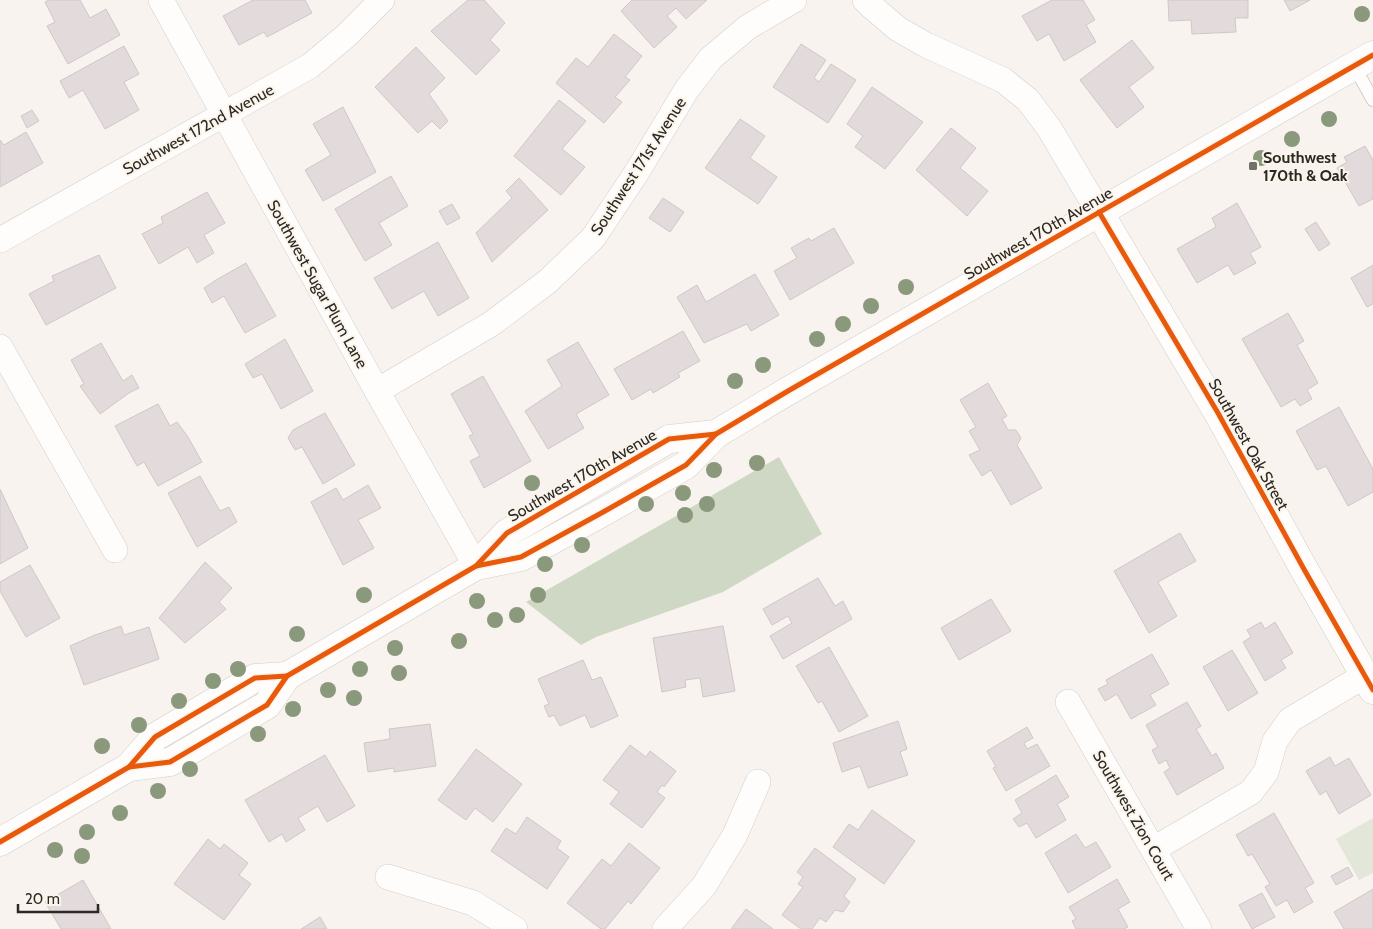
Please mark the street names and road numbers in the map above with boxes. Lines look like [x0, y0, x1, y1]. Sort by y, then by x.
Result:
street label: Southwest 172nd Avenue [119, 80, 277, 179]
street label: Southwest 171st Avenue [587, 94, 690, 239]
street label: Southwest 170th Avenue [961, 183, 1116, 284]
street label: Southwest Sugar Plum Lane [263, 197, 372, 372]
street label: Southwest Oak Street [1204, 375, 1293, 514]
street label: Southwest 170th Avenue [505, 425, 660, 526]
street label: Southwest Zion Court [1089, 747, 1179, 884]

